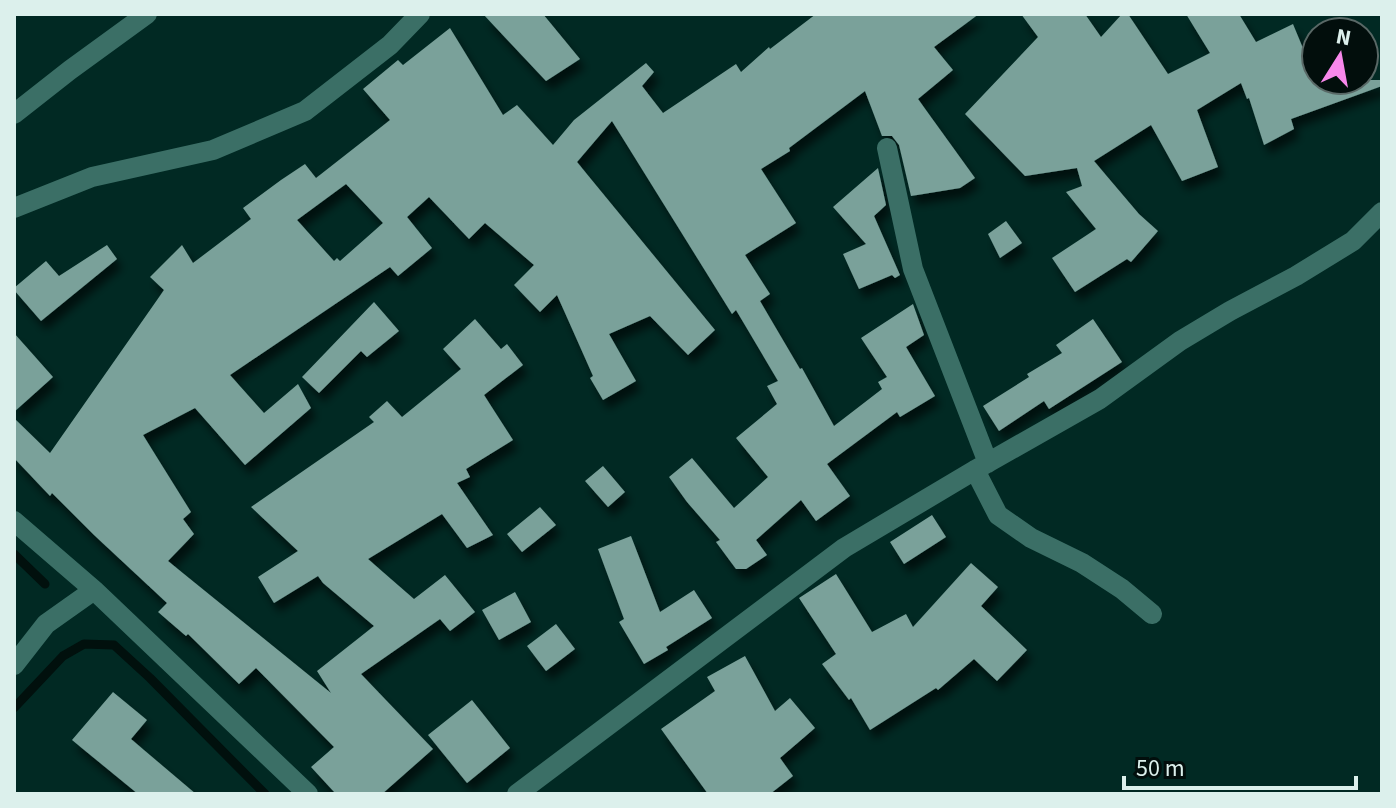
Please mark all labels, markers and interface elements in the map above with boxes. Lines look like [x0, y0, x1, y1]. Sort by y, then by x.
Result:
north arrow [1300, 16, 1380, 96]
text: N [1333, 20, 1354, 54]
scale bar [1124, 740, 1356, 790]
text: 50 m [1136, 751, 1185, 786]

